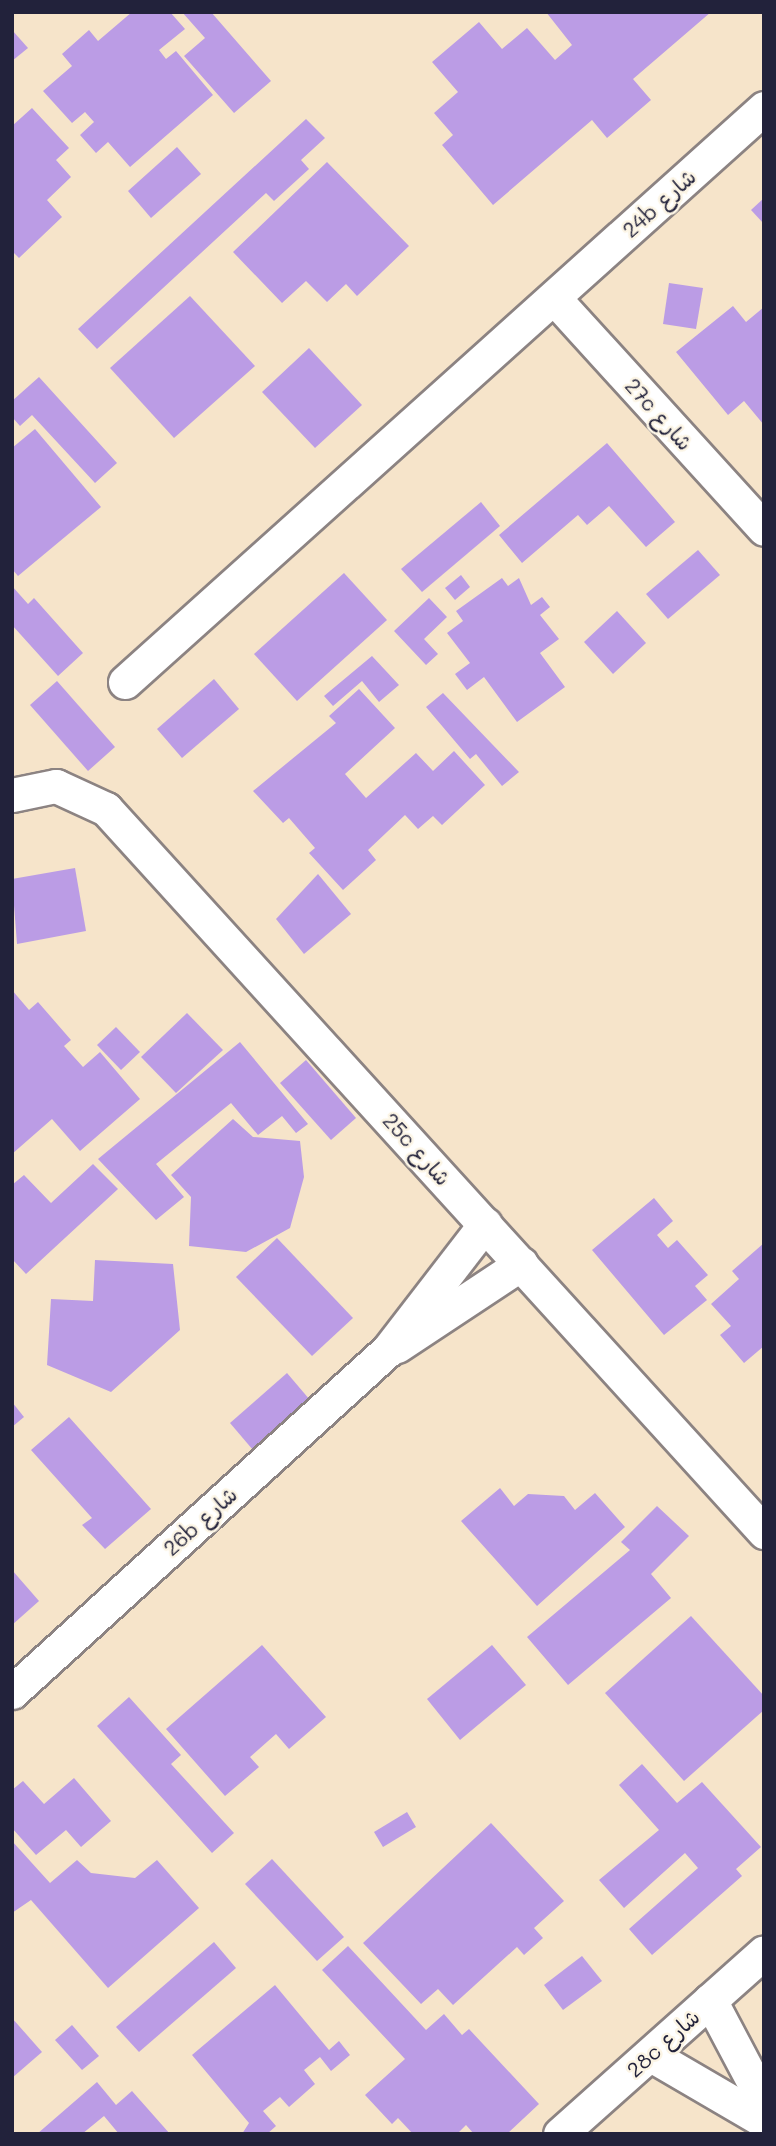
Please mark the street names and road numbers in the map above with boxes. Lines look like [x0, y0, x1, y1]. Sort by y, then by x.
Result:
street label: 24b شارع [617, 164, 701, 242]
street label: 27c شارع [620, 373, 698, 455]
street label: 25c شارع [378, 1108, 456, 1190]
street label: 26b شارع [158, 1482, 242, 1560]
street label: 28c شارع [622, 2004, 704, 2082]

